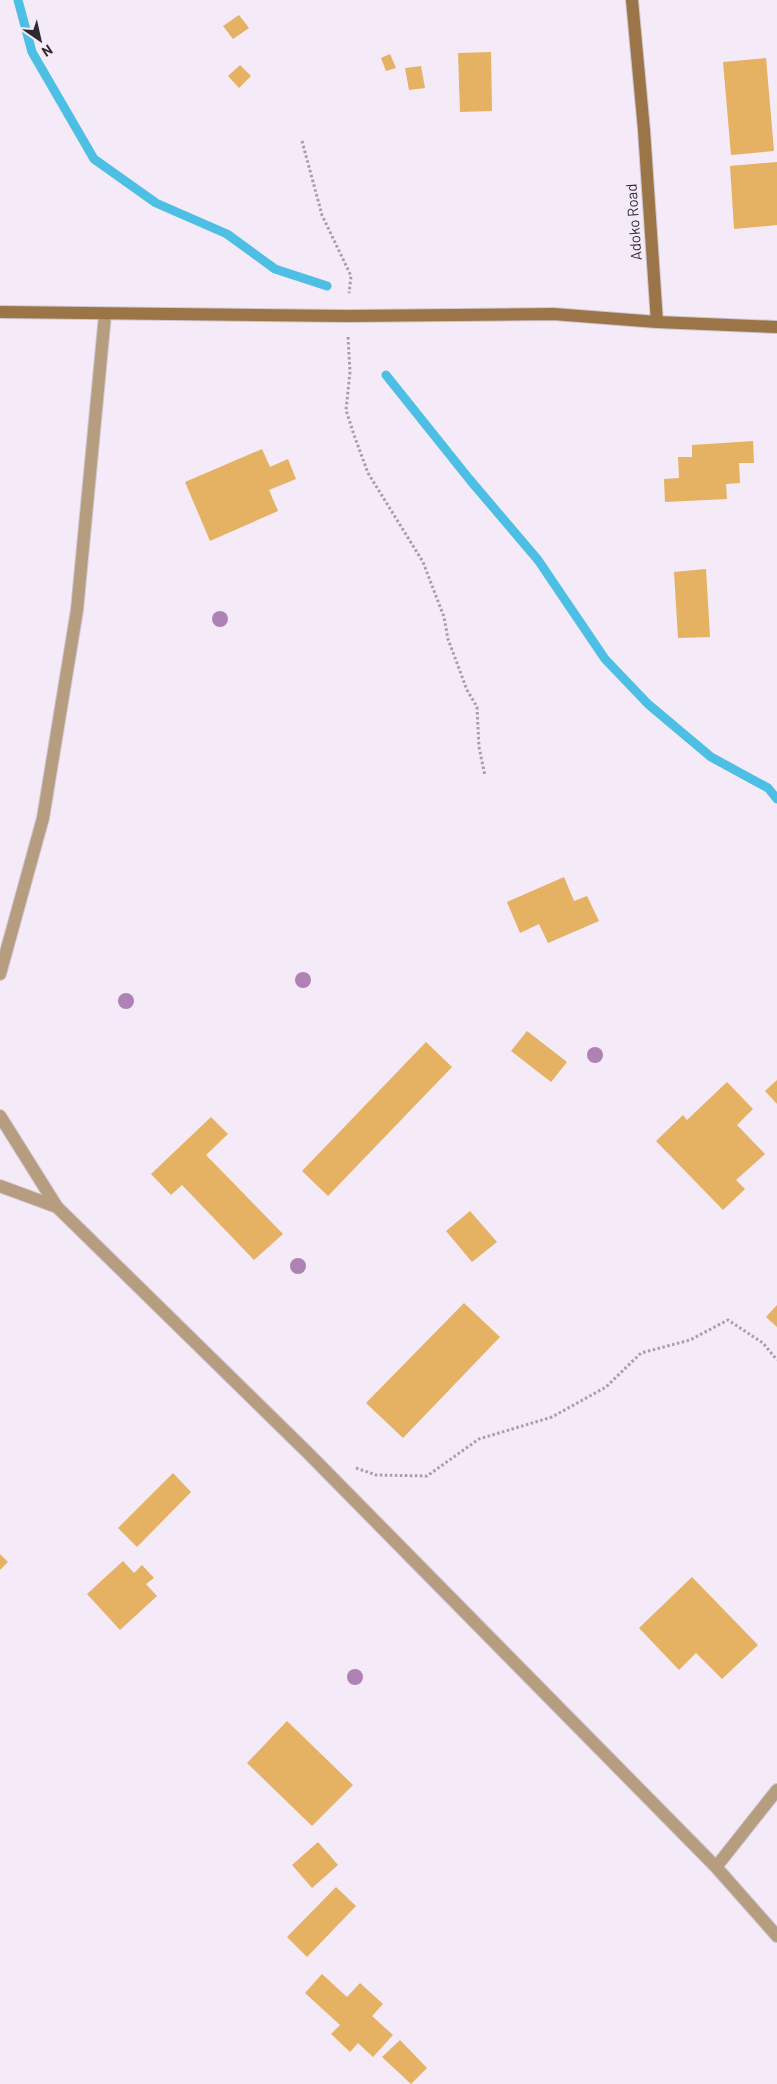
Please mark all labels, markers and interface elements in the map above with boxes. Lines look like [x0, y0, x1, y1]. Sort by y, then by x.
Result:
north arrow [15, 15, 65, 65]
text: N [39, 42, 56, 61]
street label: Adoko Road [621, 183, 645, 261]

